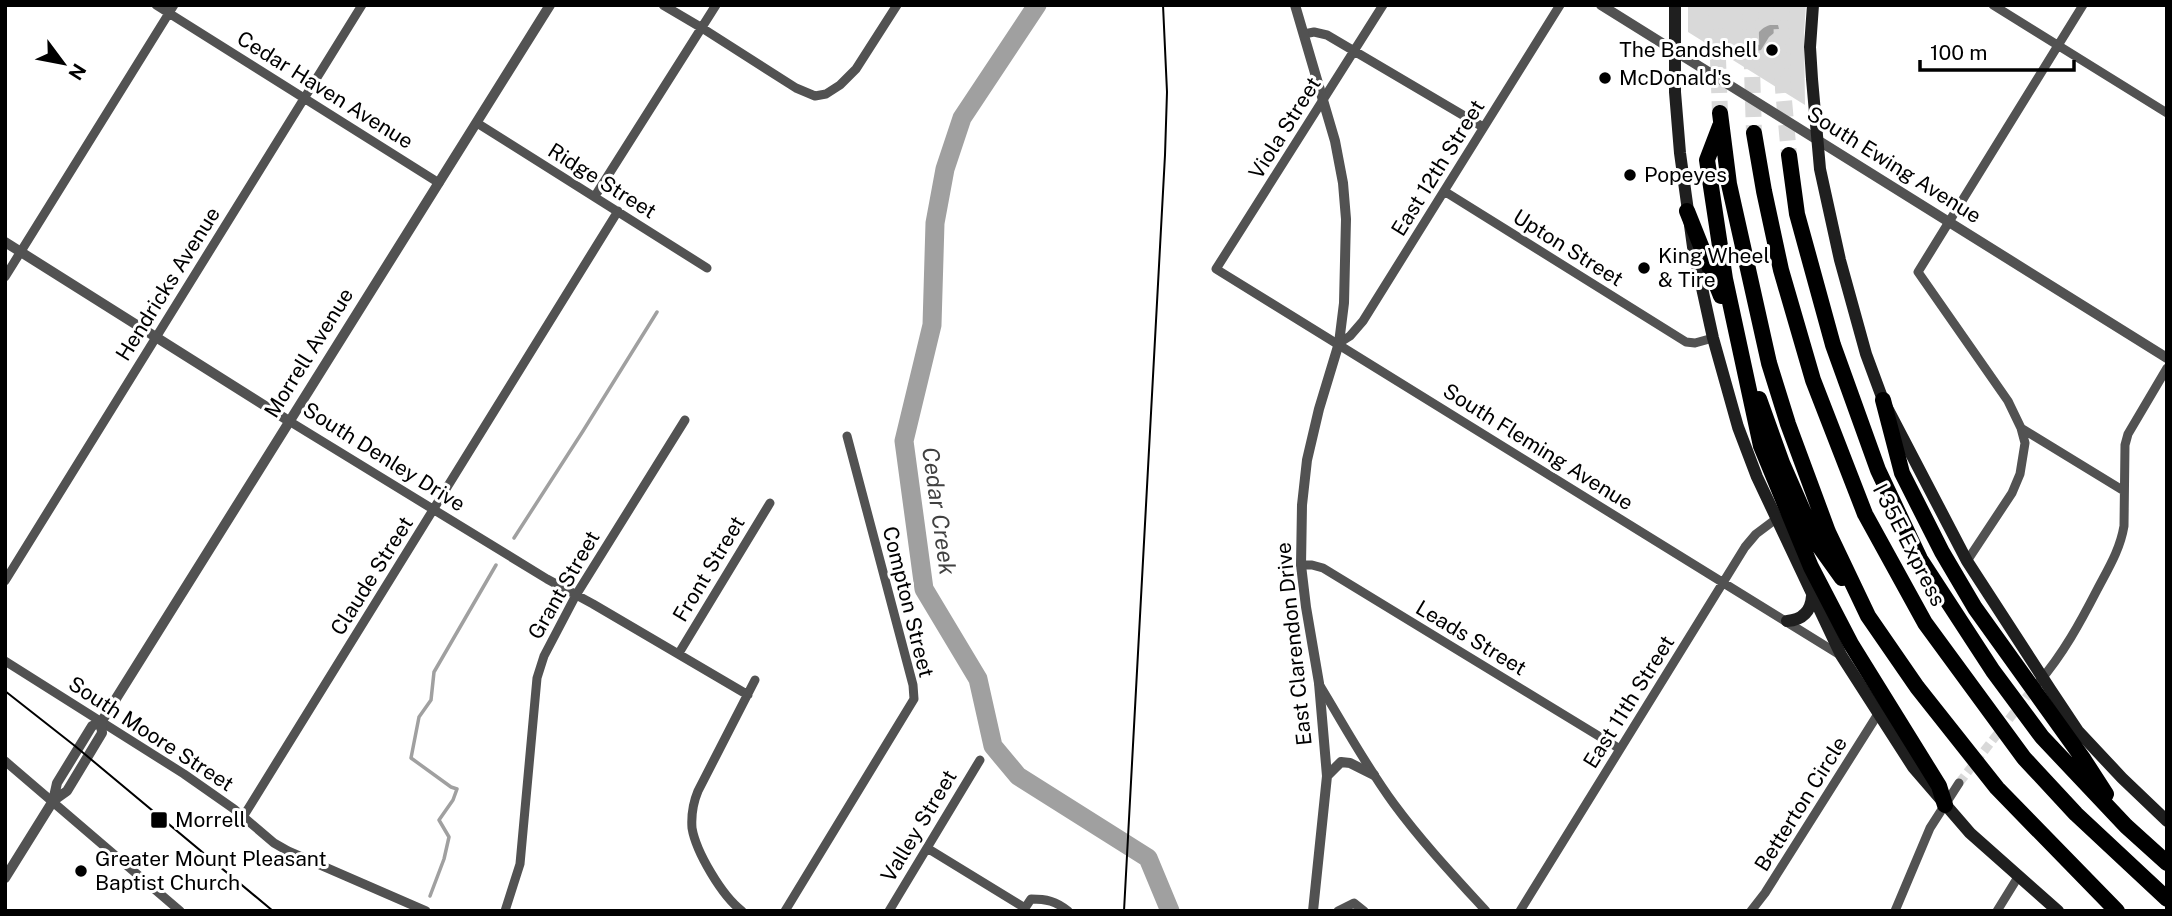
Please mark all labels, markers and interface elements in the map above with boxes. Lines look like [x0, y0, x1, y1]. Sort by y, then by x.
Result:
street label: Cedar Haven Avenue [233, 25, 418, 154]
north arrow [28, 28, 98, 98]
scale bar [1920, 28, 2074, 72]
place label: The Bandshell [1619, 37, 1758, 62]
text: 100 m [1930, 40, 1987, 65]
marker: The Bandshell [1764, 42, 1780, 58]
text: N [64, 60, 91, 84]
place label: McDonald's [1619, 65, 1731, 90]
marker: McDonald's [1597, 70, 1613, 86]
street label: Viola Street [1243, 72, 1326, 183]
street label: East 12th Street [1386, 95, 1489, 240]
street label: South Ewing Avenue [1803, 101, 1986, 228]
street label: Ridge Street [544, 137, 661, 224]
place label: Popeyes [1644, 162, 1727, 187]
marker: Popeyes [1622, 167, 1638, 183]
street label: Hendricks Avenue [110, 202, 225, 365]
street label: Upton Street [1509, 204, 1628, 291]
place label: King Wheel & Tire [1658, 243, 1770, 292]
marker: King Wheel & Tire [1636, 260, 1652, 276]
street label: Morrell Avenue [259, 283, 358, 422]
street label: South Fleming Avenue [1439, 378, 1638, 515]
street label: South Denley Drive [299, 397, 470, 517]
water label: Cedar Creek [917, 445, 962, 577]
street label: I 35E Express [1868, 479, 1951, 610]
street label: Front Street [667, 511, 750, 626]
street label: Claude Street [325, 512, 418, 640]
street label: Compton Street [878, 524, 939, 680]
street label: Grant Street [522, 526, 605, 643]
street label: East Clarendon Drive [1270, 541, 1317, 747]
street label: Leads Street [1411, 595, 1531, 680]
street label: East 11th Street [1578, 631, 1679, 773]
street label: South Moore Street [64, 671, 239, 796]
street label: Betterton Circle [1749, 732, 1852, 876]
street label: Valley Street [875, 765, 962, 886]
place label: Morrell [175, 807, 246, 832]
marker: Morrell [149, 810, 169, 830]
place label: Greater Mount Pleasant Baptist Church [95, 846, 327, 895]
marker: Greater Mount Pleasant Baptist Church [73, 863, 89, 879]

